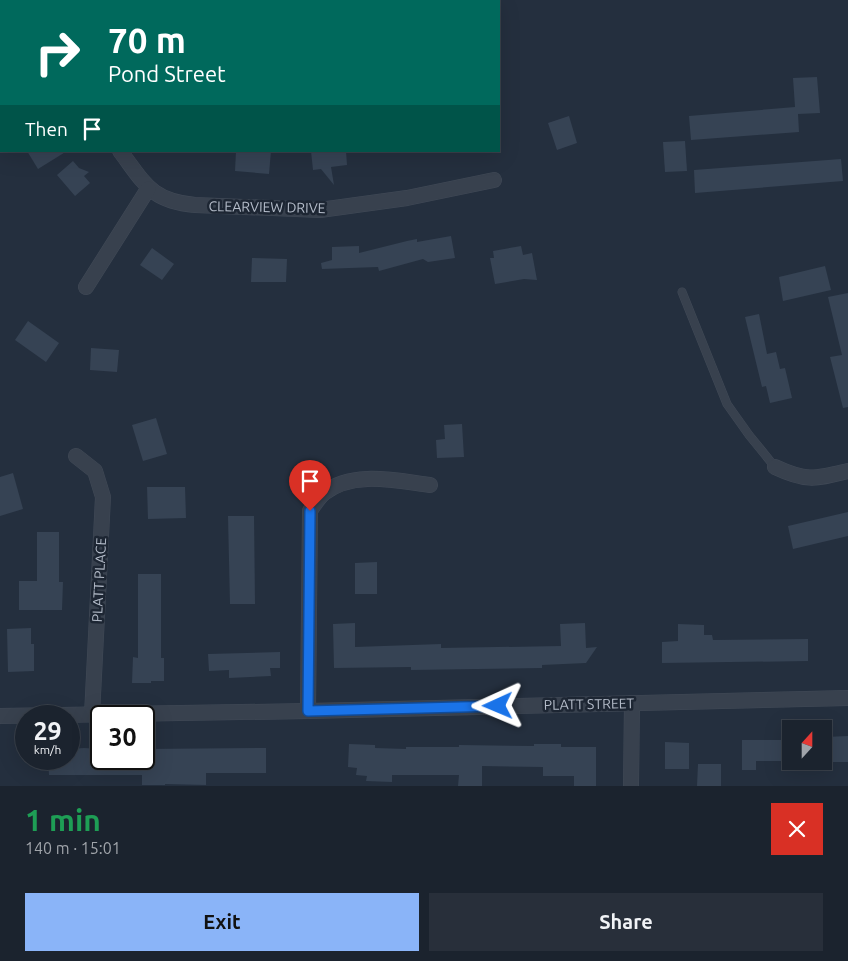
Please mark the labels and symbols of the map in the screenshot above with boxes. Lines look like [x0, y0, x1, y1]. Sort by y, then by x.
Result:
street label: CLEARVIEW DRIVE [208, 198, 326, 216]
pin [289, 460, 331, 511]
street label: PLATT PLACE [89, 537, 109, 623]
position arrow [471, 679, 523, 731]
street label: PLATT STREET [544, 695, 635, 713]
speed limit sign: 30 [90, 705, 155, 770]
north arrow [782, 720, 832, 770]

